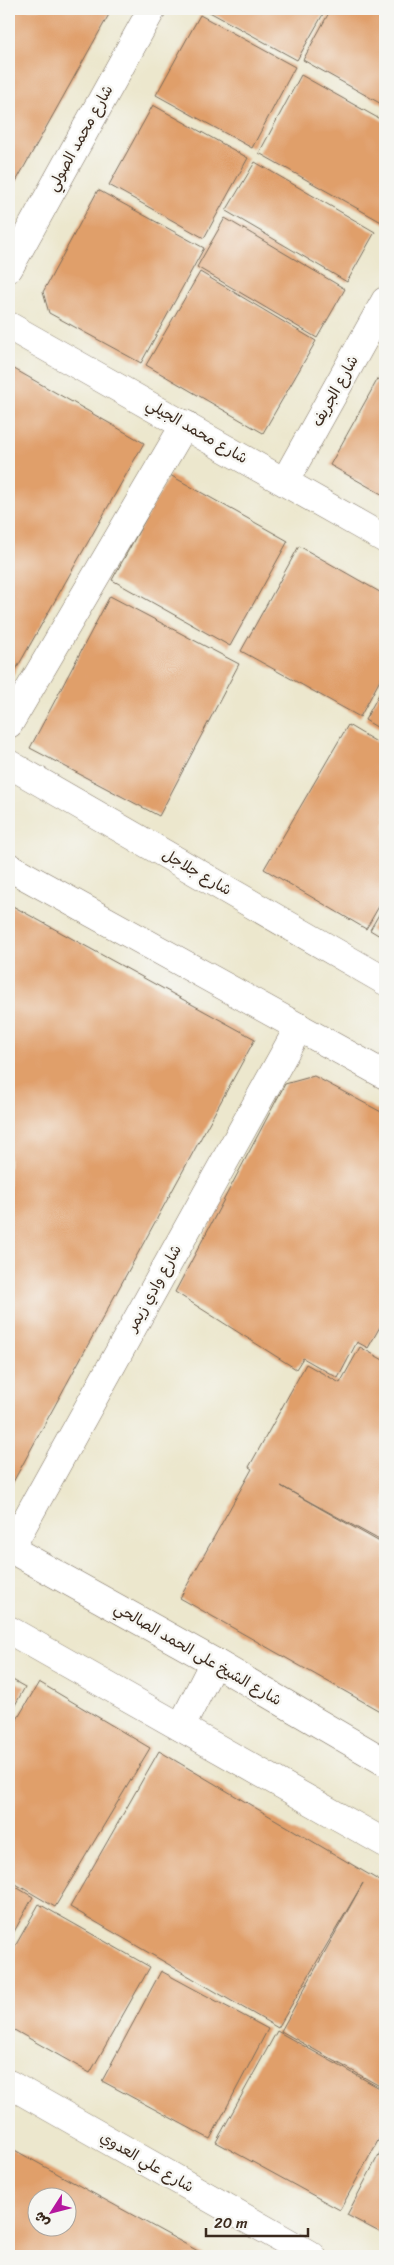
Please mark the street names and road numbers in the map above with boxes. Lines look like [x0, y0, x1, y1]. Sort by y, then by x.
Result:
street label: شارع محمد الصولي [40, 80, 120, 196]
street label: شارع الجريف [305, 350, 365, 432]
street label: شارع محمد الجيلي [141, 391, 253, 471]
street label: شارع جلاجل [157, 841, 237, 903]
street label: شارع وادي زيمر [118, 1240, 189, 1338]
street label: شارع الشيخ على الحمد الصالحي [109, 1595, 287, 1713]
street label: شارع علي العدوي [95, 2124, 199, 2200]

